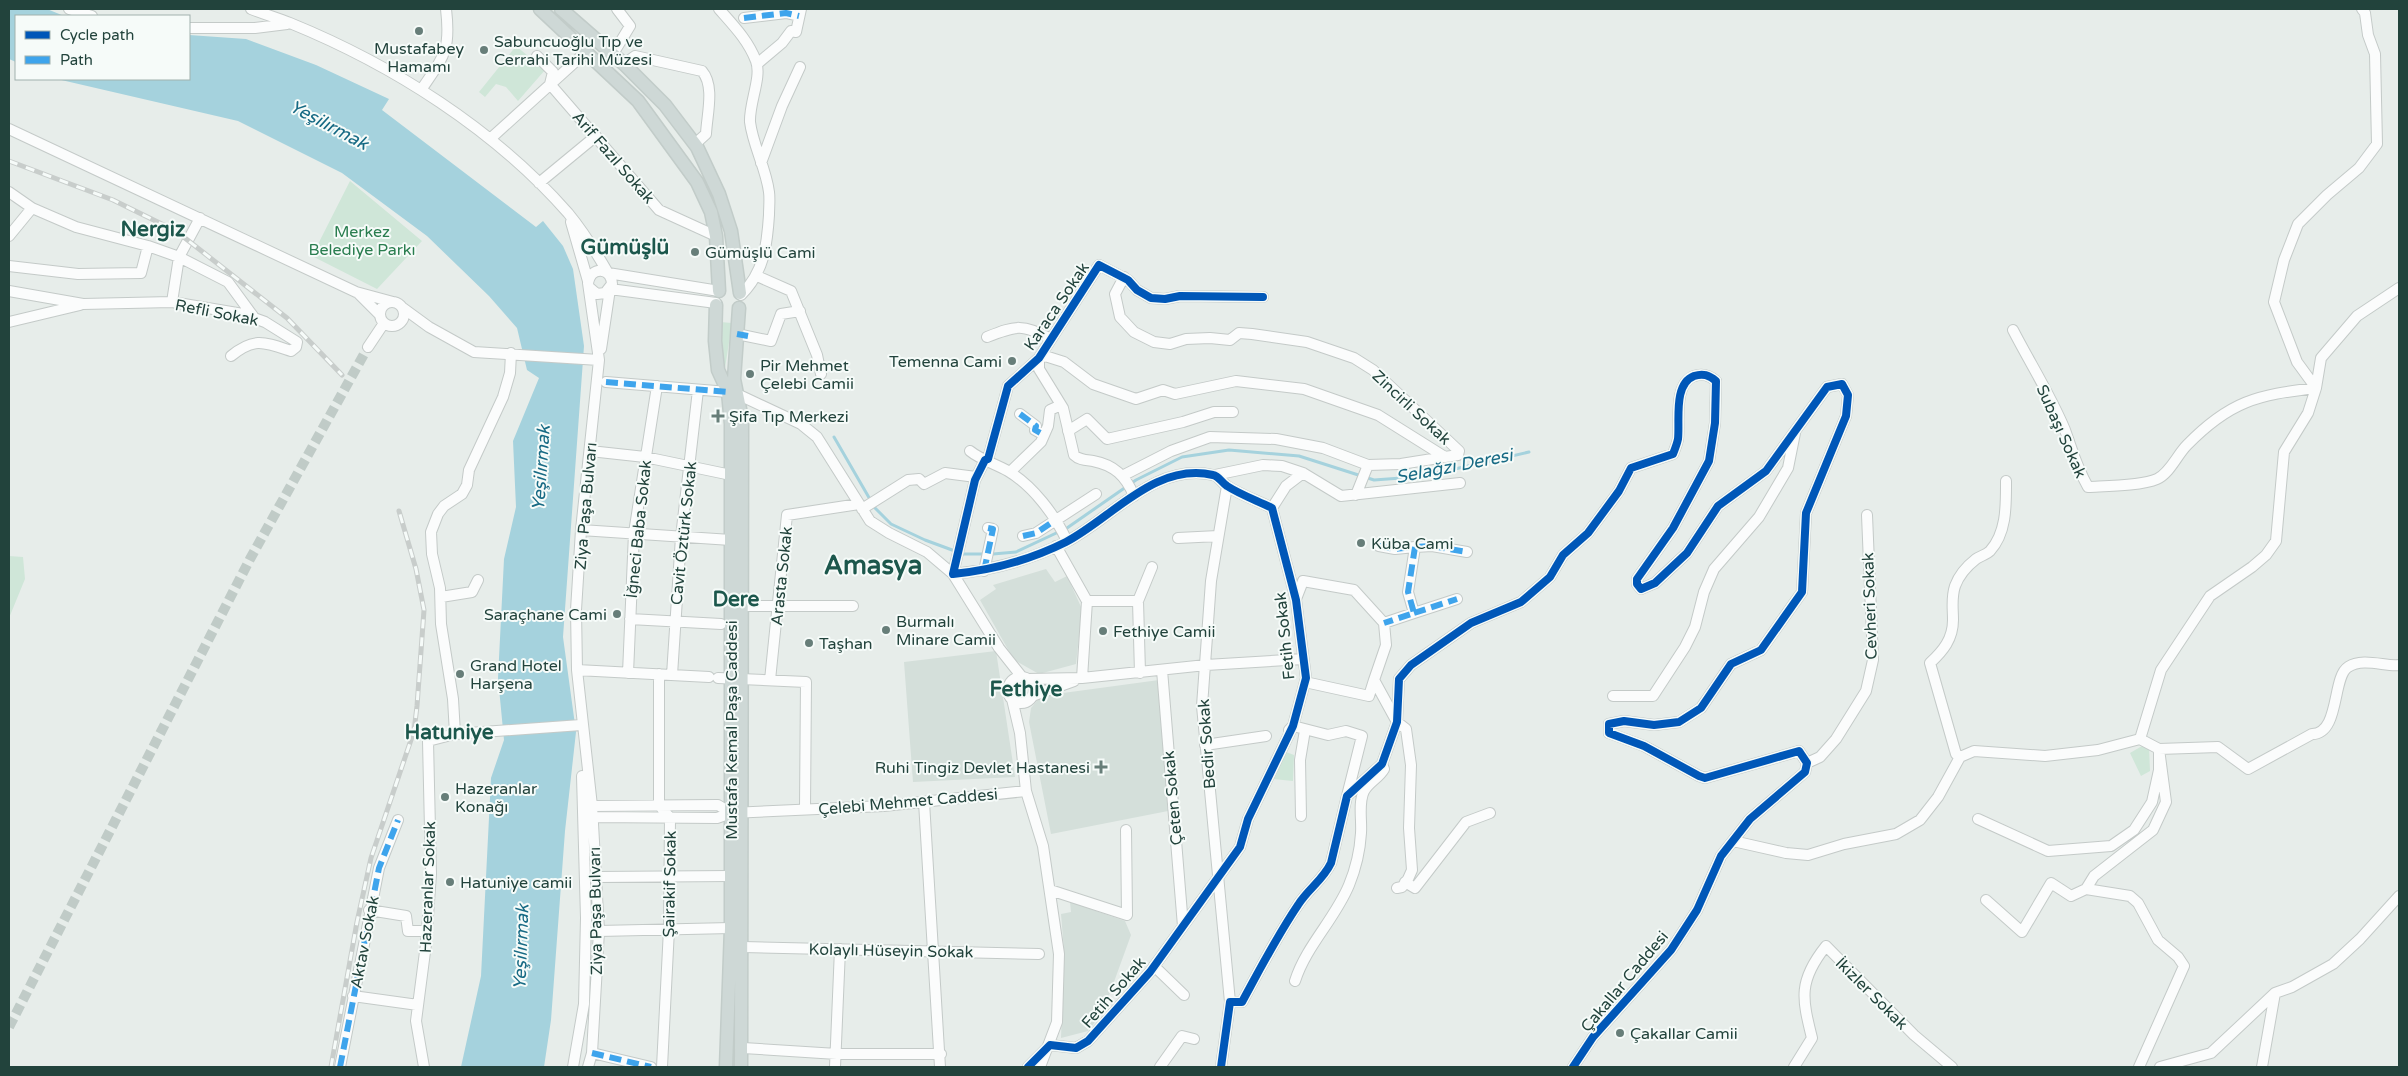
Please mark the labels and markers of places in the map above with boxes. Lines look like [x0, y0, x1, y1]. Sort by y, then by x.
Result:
marker: Mustafabey Hamamı [413, 25, 425, 37]
place label: Sabuncuoğlu Tıp ve Cerrahi Tarihi Müzesi [494, 32, 652, 70]
place label: Mustafabey Hamamı [374, 39, 464, 77]
marker: Sabuncuoğlu Tıp ve Cerrahi Tarihi Müzesi [478, 44, 490, 56]
place label: Gümüşlü Cami [705, 243, 816, 263]
marker: Gümüşlü Cami [689, 246, 701, 258]
place label: Temenna Cami [889, 352, 1002, 372]
marker: Temenna Cami [1006, 355, 1018, 367]
place label: Pir Mehmet Çelebi Camii [760, 356, 854, 394]
marker: Pir Mehmet Çelebi Camii [744, 368, 756, 380]
place label: Şifa Tıp Merkezi [729, 407, 849, 427]
marker: Şifa Tıp Merkezi [711, 409, 725, 423]
place label: Küba Cami [1371, 534, 1454, 554]
marker: Küba Cami [1355, 537, 1367, 549]
place label: Saraçhane Cami [484, 605, 607, 625]
marker: Saraçhane Cami [611, 608, 623, 620]
place label: Burmalı Minare Camii [896, 612, 996, 650]
place label: Fethiye Camii [1113, 622, 1215, 642]
marker: Burmalı Minare Camii [880, 624, 892, 636]
marker: Fethiye Camii [1097, 625, 1109, 637]
place label: Taşhan [819, 634, 873, 654]
marker: Taşhan [803, 637, 815, 649]
place label: Grand Hotel Harşena [470, 656, 562, 694]
marker: Grand Hotel Harşena [454, 668, 466, 680]
place label: Ruhi Tingiz Devlet Hastanesi [875, 758, 1090, 778]
marker: Ruhi Tingiz Devlet Hastanesi [1094, 760, 1108, 774]
place label: Hazeranlar Konağı [455, 779, 538, 817]
marker: Hazeranlar Konağı [439, 791, 451, 803]
place label: Hatuniye camii [460, 873, 572, 893]
marker: Hatuniye camii [444, 876, 456, 888]
place label: Çakallar Camii [1630, 1024, 1738, 1044]
marker: Çakallar Camii [1614, 1027, 1626, 1039]

